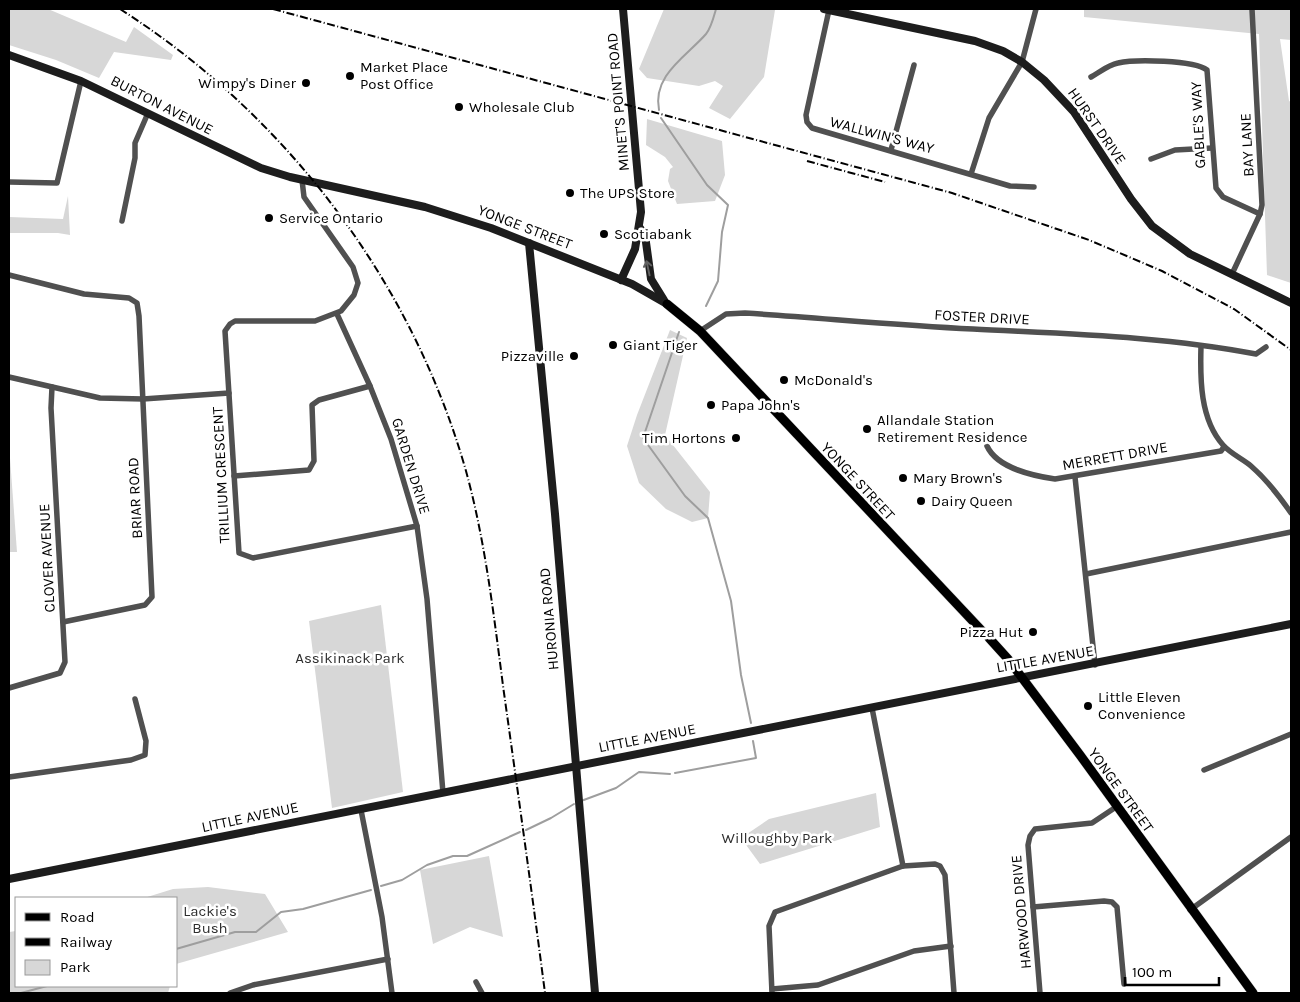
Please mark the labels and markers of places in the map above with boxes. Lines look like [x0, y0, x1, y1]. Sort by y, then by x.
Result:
place label: Market Place Post Office [360, 58, 448, 93]
marker: Market Place Post Office [344, 70, 356, 82]
place label: Wimpy's Diner [198, 74, 297, 92]
marker: Wimpy's Diner [300, 77, 312, 89]
place label: Wholesale Club [469, 98, 575, 116]
marker: Wholesale Club [453, 101, 465, 113]
place label: The UPS Store [580, 184, 675, 202]
marker: The UPS Store [564, 187, 576, 199]
place label: Service Ontario [279, 209, 383, 227]
marker: Service Ontario [263, 212, 275, 224]
place label: Scotiabank [614, 225, 692, 243]
marker: Scotiabank [598, 228, 610, 240]
place label: Giant Tiger [623, 336, 698, 354]
marker: Giant Tiger [607, 339, 619, 351]
place label: Pizzaville [501, 347, 564, 365]
marker: Pizzaville [568, 350, 580, 362]
place label: McDonald's [794, 371, 873, 389]
marker: McDonald's [778, 374, 790, 386]
place label: Papa John's [721, 396, 800, 414]
marker: Papa John's [705, 399, 717, 411]
place label: Allandale Station Retirement Residence [877, 411, 1027, 446]
marker: Allandale Station Retirement Residence [861, 423, 873, 435]
place label: Tim Hortons [642, 429, 726, 447]
marker: Tim Hortons [730, 432, 742, 444]
place label: Mary Brown's [913, 469, 1003, 487]
marker: Mary Brown's [897, 472, 909, 484]
place label: Dairy Queen [931, 492, 1013, 510]
marker: Dairy Queen [915, 495, 927, 507]
place label: Pizza Hut [959, 623, 1023, 641]
marker: Pizza Hut [1027, 626, 1039, 638]
place label: Little Eleven Convenience [1098, 688, 1185, 723]
marker: Little Eleven Convenience [1082, 700, 1094, 712]

